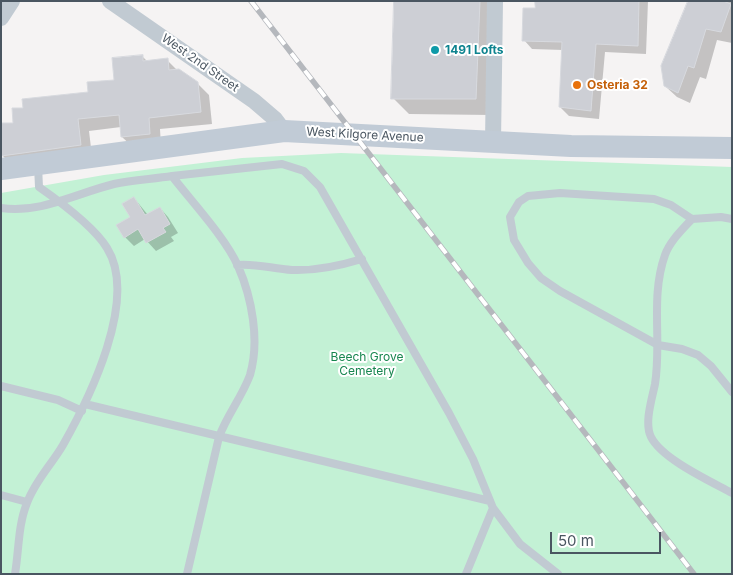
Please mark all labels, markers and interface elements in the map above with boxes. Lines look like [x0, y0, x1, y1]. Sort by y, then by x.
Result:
street label: West 2nd Street [159, 31, 241, 95]
place label: 1491 Lofts [445, 43, 504, 57]
marker: 1491 Lofts [429, 44, 441, 56]
place label: Osteria 32 [587, 78, 648, 92]
marker: Osteria 32 [571, 79, 583, 91]
street label: West Kilgore Avenue [306, 125, 424, 145]
park label: Beech Grove Cemetery [331, 350, 403, 378]
scale bar [553, 522, 664, 554]
text: 50 m [558, 531, 594, 550]

